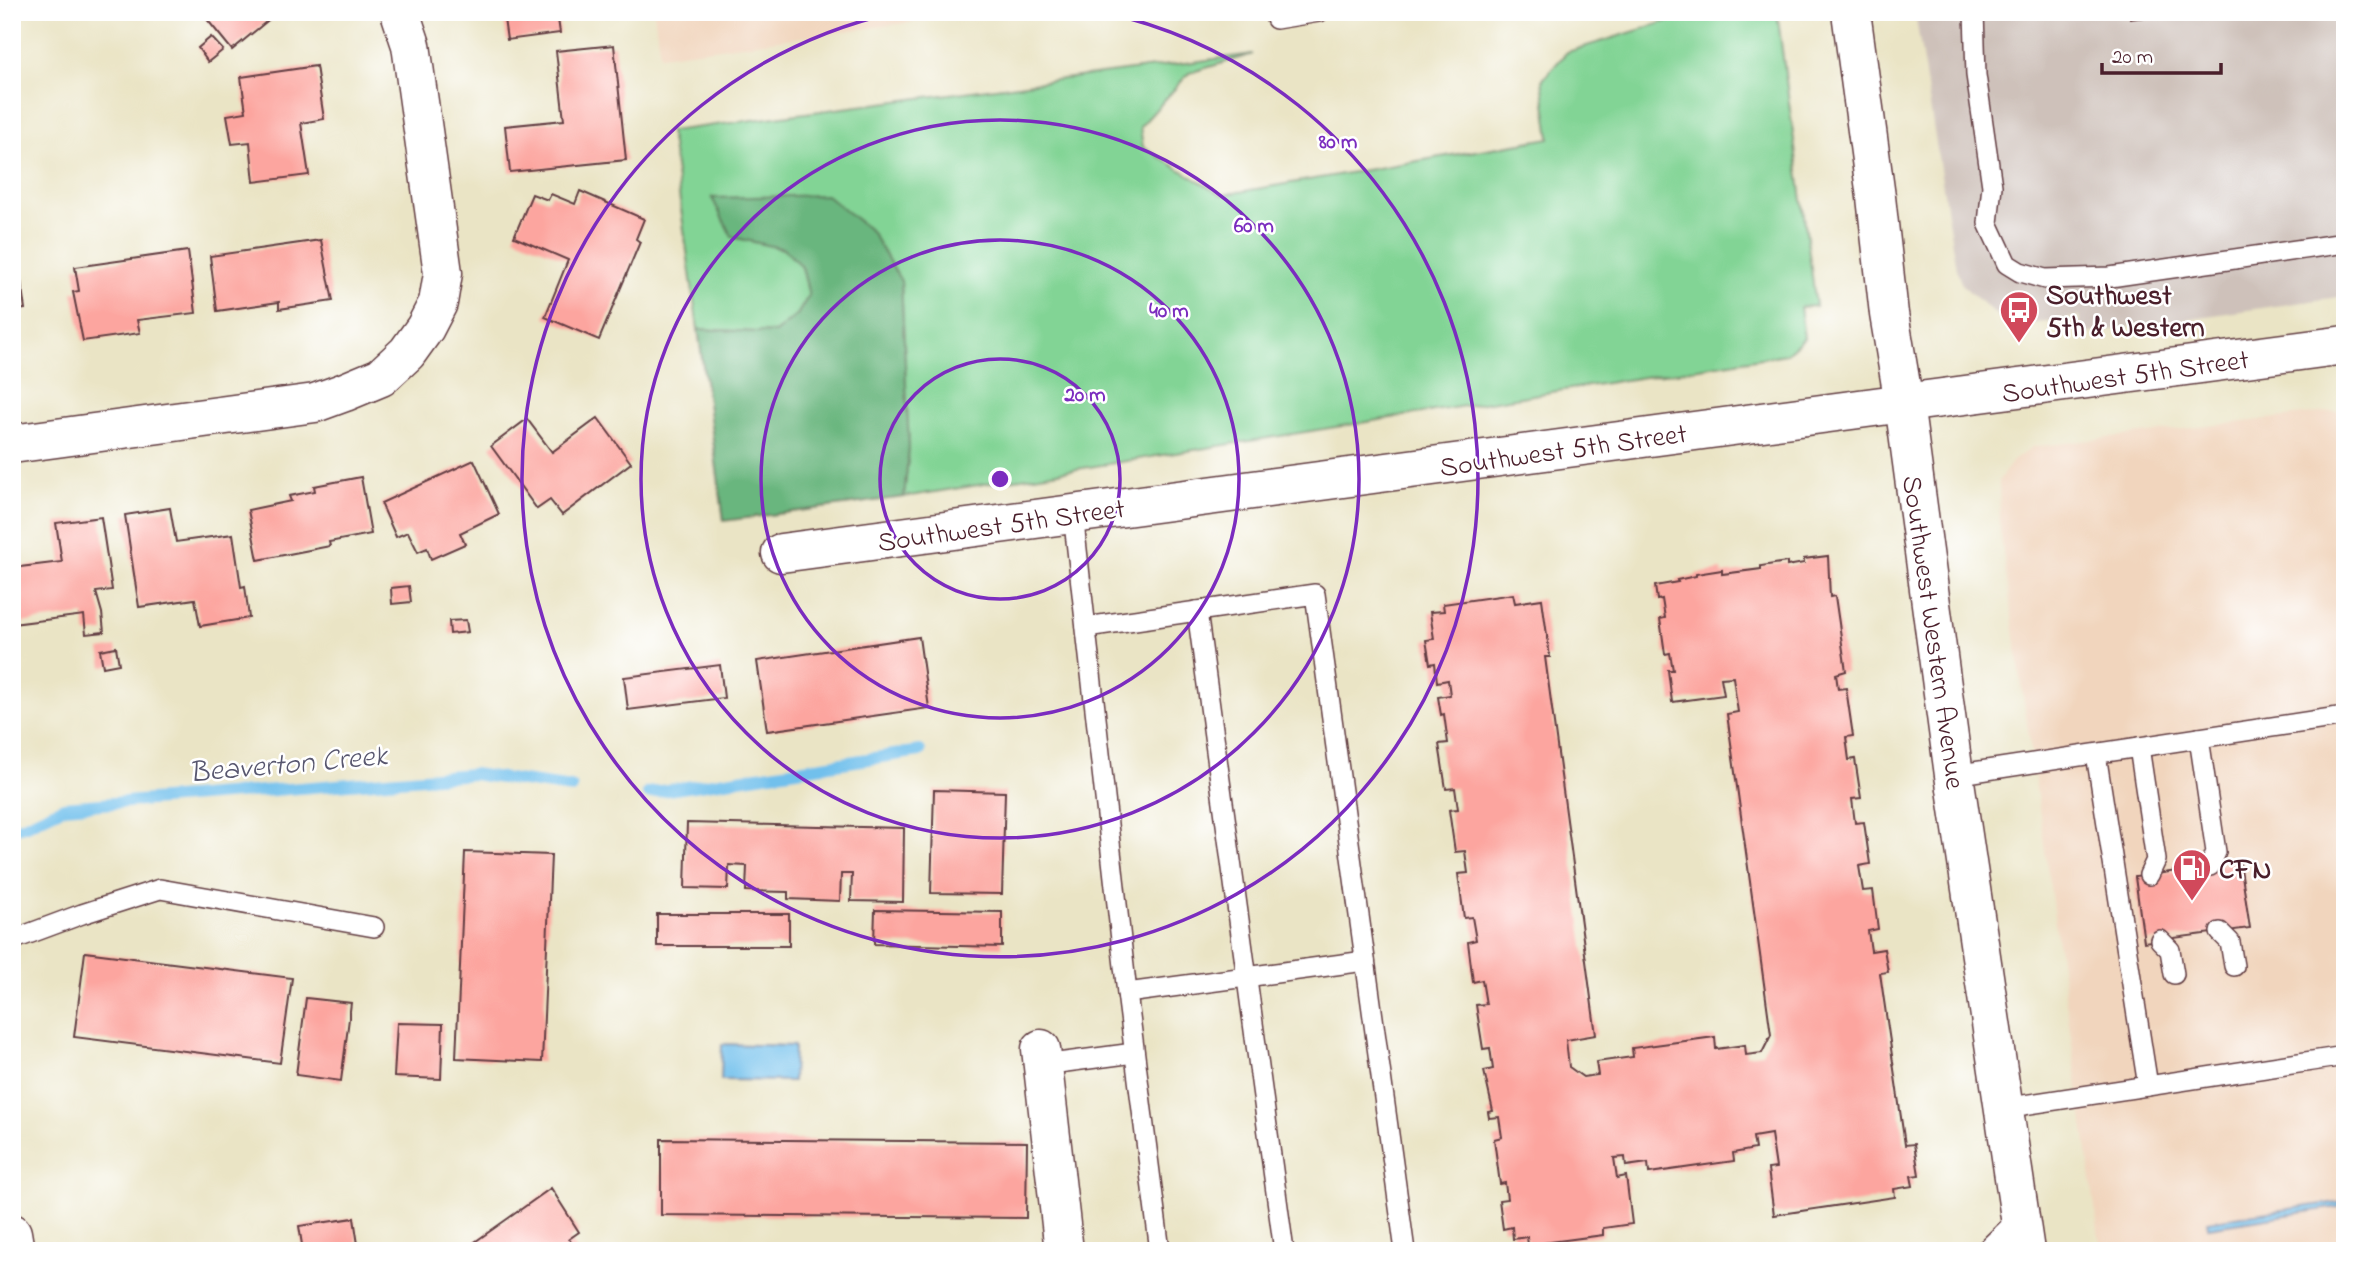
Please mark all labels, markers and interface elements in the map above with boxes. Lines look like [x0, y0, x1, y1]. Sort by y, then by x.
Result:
scale bar [2102, 32, 2220, 76]
text: 20 m [2112, 43, 2153, 73]
text: 80 m [1318, 128, 1357, 158]
text: 60 m [1234, 212, 1274, 242]
place label: Southwest 5th & Western [2046, 277, 2205, 350]
bus stop icon: Southwest 5th & Western [1998, 289, 2040, 344]
text: 40 m [1149, 297, 1189, 327]
street label: Southwest 5th Street [1999, 341, 2252, 416]
text: 20 m [1063, 381, 1106, 411]
street label: Southwest 5th Street [1437, 415, 1690, 490]
centre of rings [988, 467, 1012, 491]
street label: Southwest Western Avenue [1889, 473, 1974, 792]
street label: Southwest 5th Street [875, 490, 1128, 565]
water label: Beaverton Creek [187, 735, 391, 797]
fuel station icon: CFN [2171, 847, 2213, 902]
place label: CFN [2219, 851, 2271, 892]

